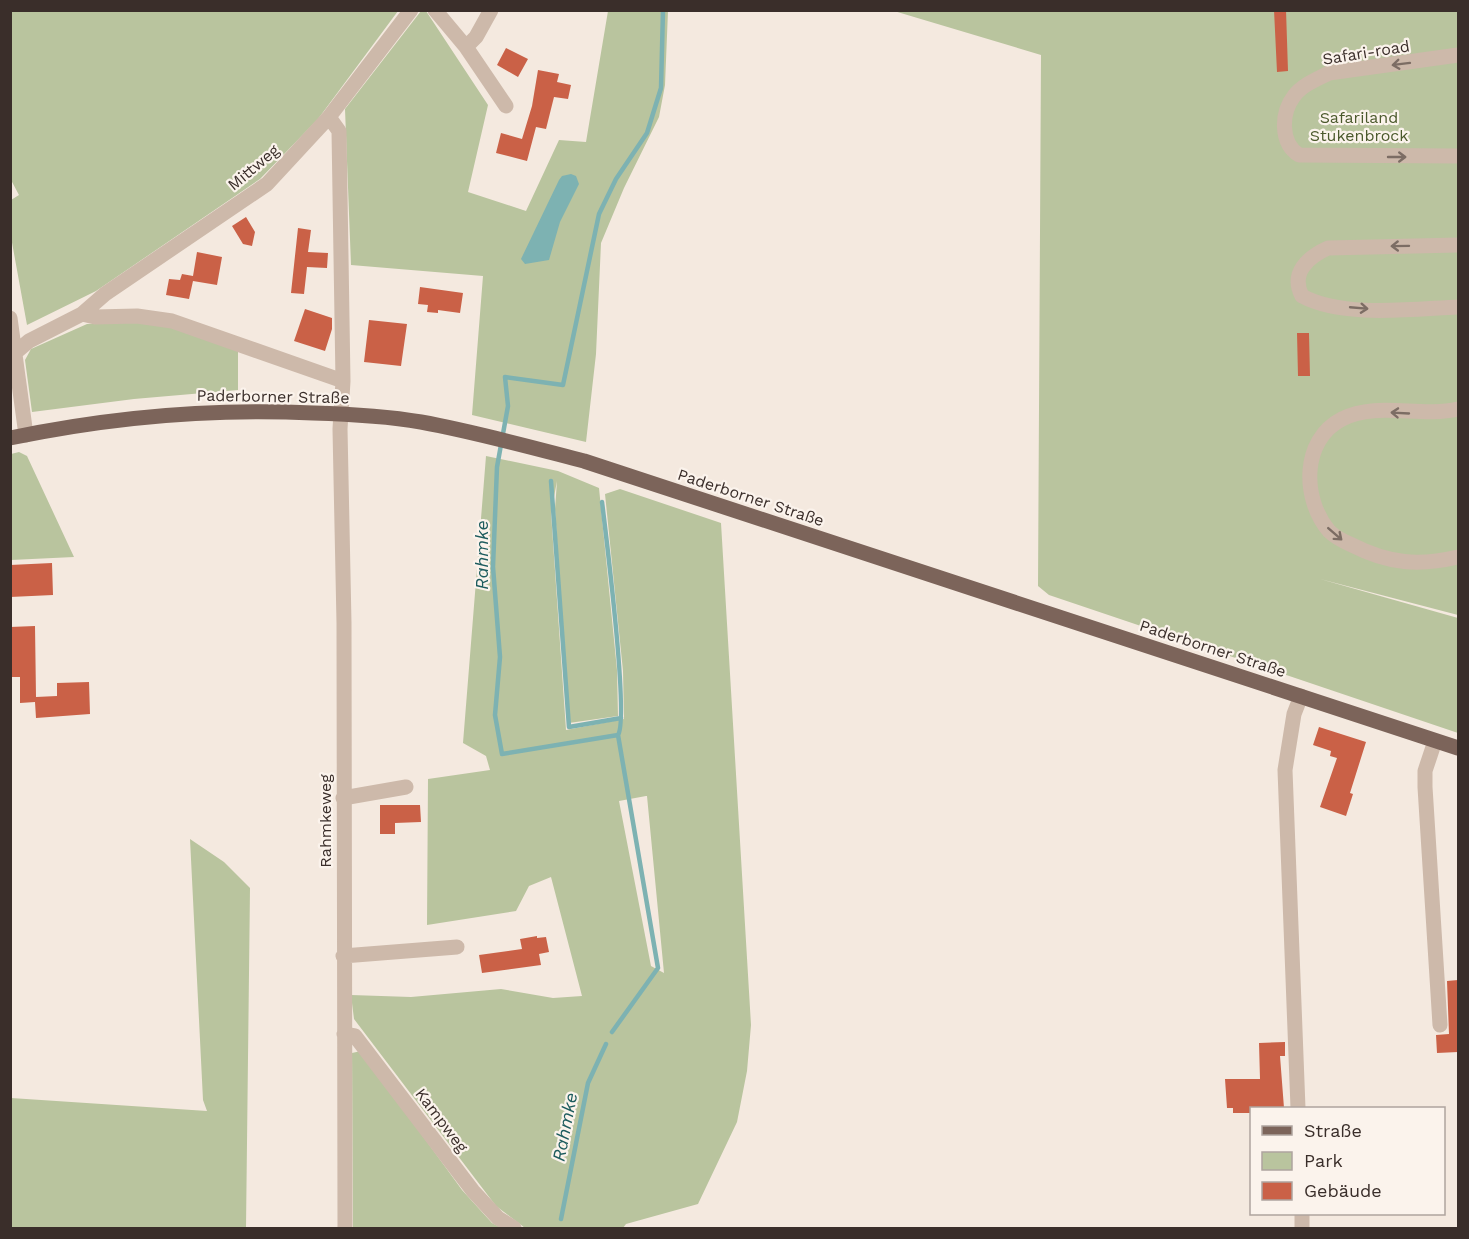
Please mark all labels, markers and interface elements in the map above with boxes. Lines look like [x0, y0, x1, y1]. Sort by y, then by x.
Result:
street label: Safari-road [1321, 36, 1411, 69]
one-way arrow [1391, 59, 1411, 70]
park label: Safariland Stukenbrock [1310, 108, 1408, 145]
street label: Mittweg [224, 140, 283, 194]
one-way arrow [1387, 151, 1407, 163]
one-way arrow [1391, 240, 1411, 252]
one-way arrow [1348, 303, 1368, 314]
street label: Paderborner Straße [196, 386, 350, 407]
one-way arrow [1391, 407, 1411, 418]
street label: Paderborner Straße [675, 465, 827, 530]
water label: Rahmke [471, 520, 492, 590]
one-way arrow [1328, 527, 1343, 541]
street label: Paderborner Straße [1137, 616, 1289, 681]
street label: Rahmkeweg [316, 774, 335, 868]
street label: Kampweg [411, 1085, 472, 1156]
water label: Rahmke [548, 1091, 581, 1163]
legend [1250, 1107, 1445, 1215]
text: Straße [1304, 1120, 1362, 1141]
text: Park [1304, 1150, 1343, 1171]
text: Gebäude [1304, 1180, 1382, 1201]

